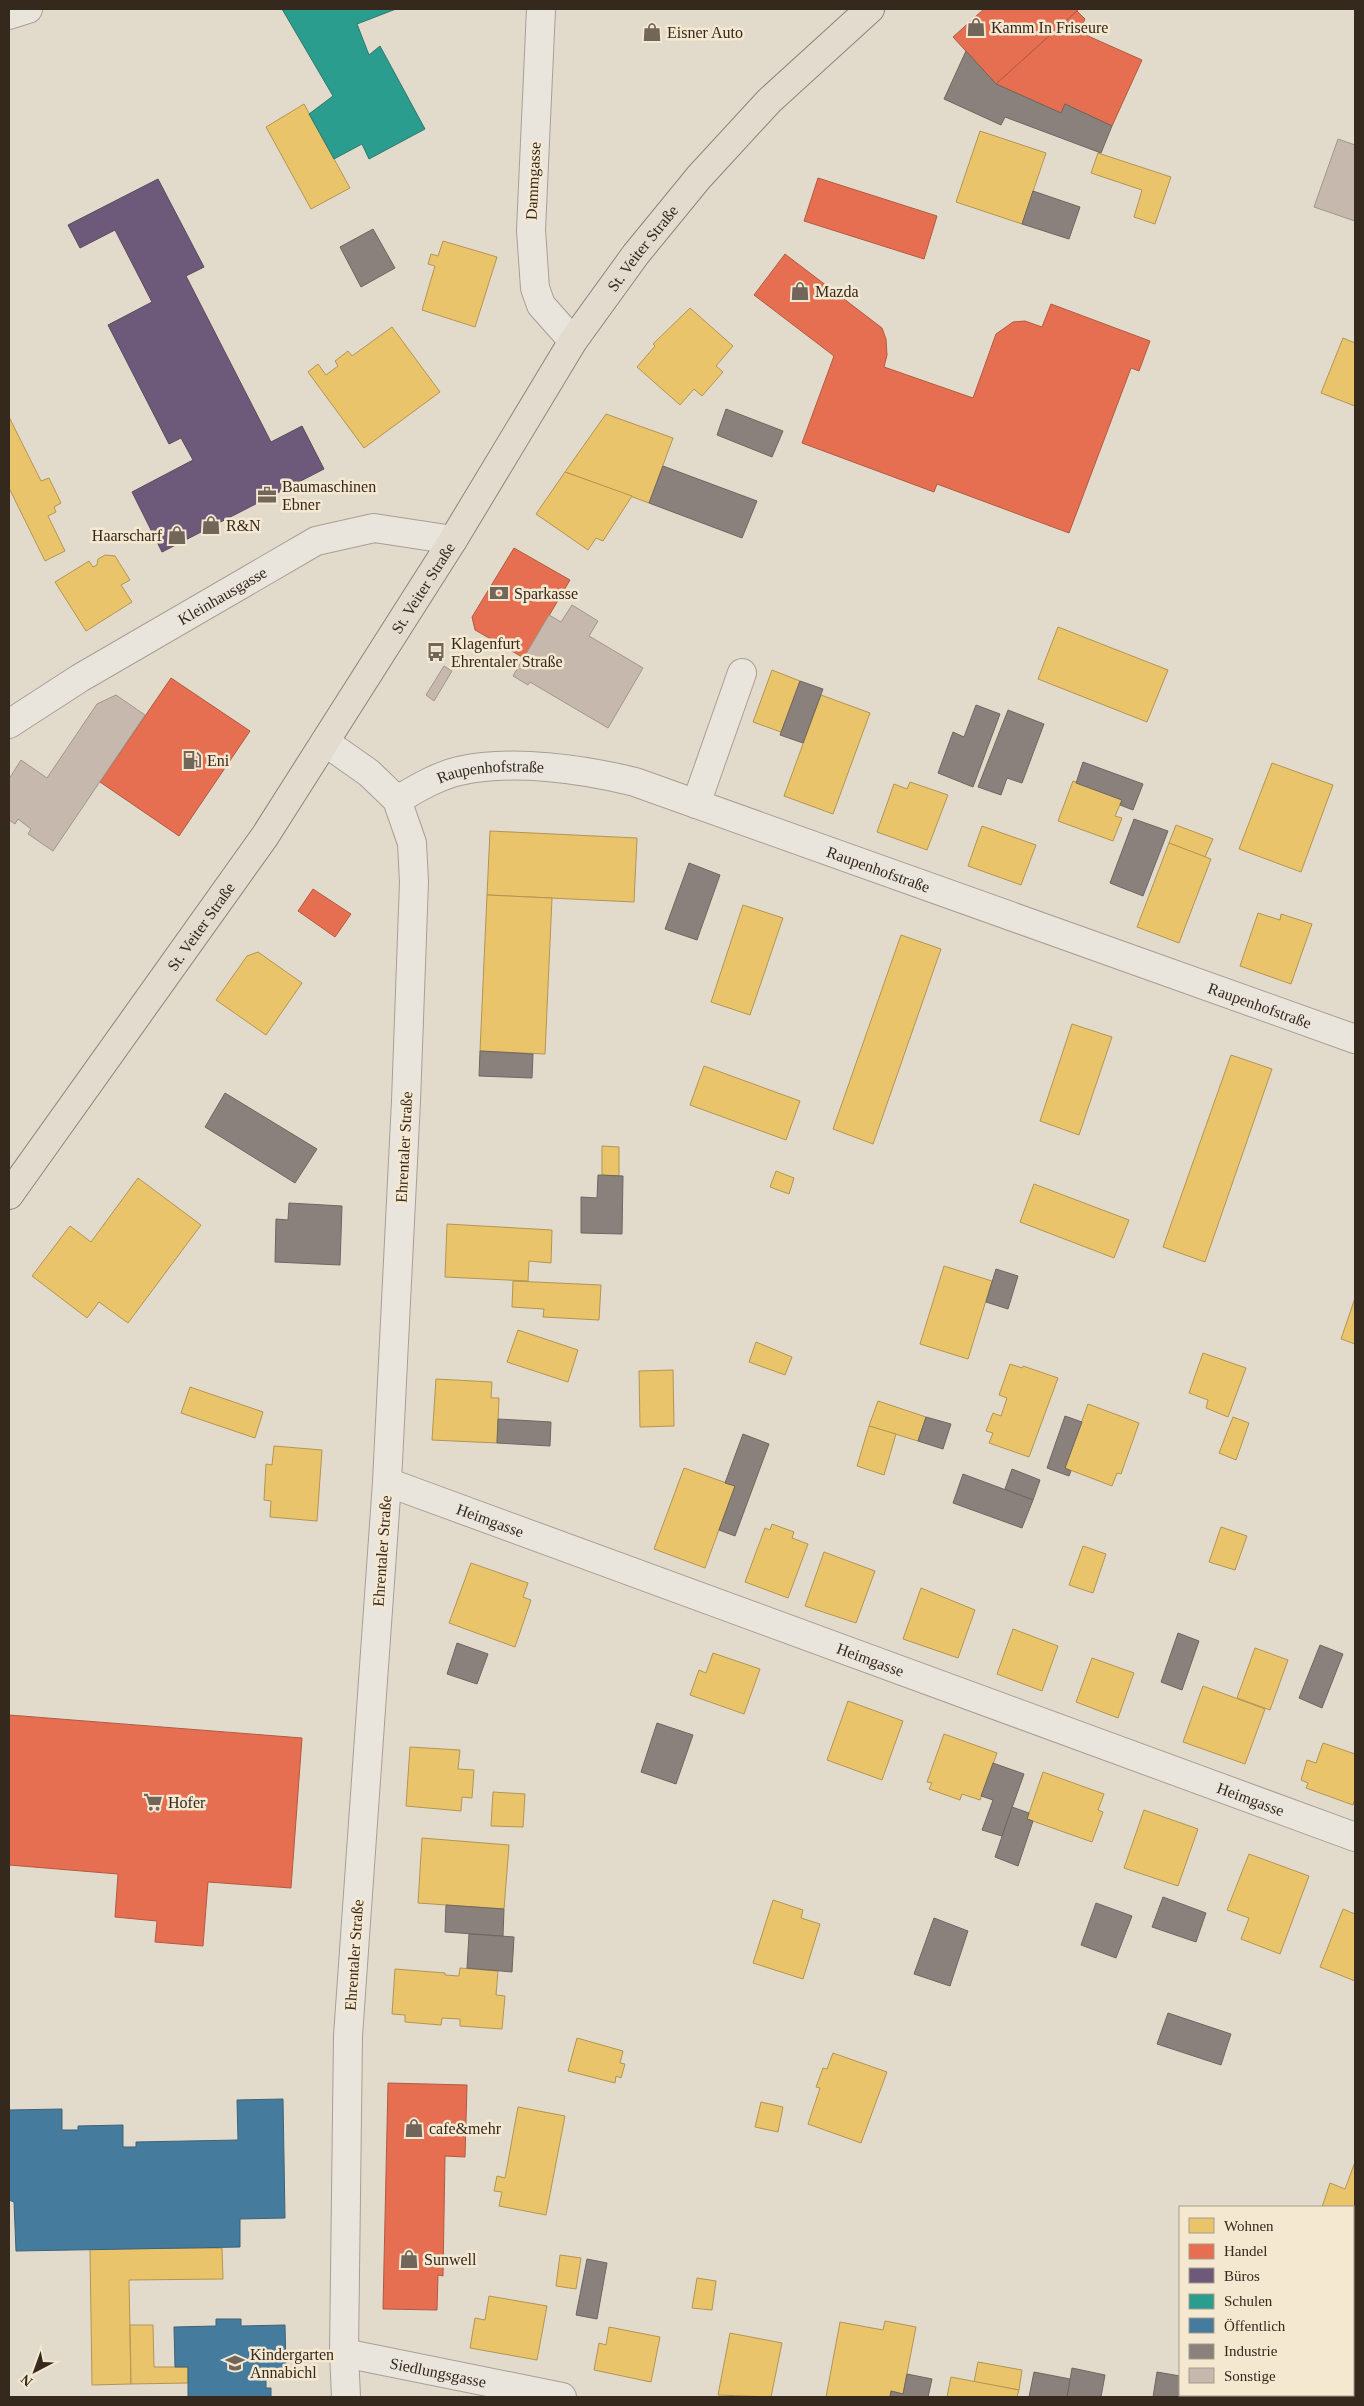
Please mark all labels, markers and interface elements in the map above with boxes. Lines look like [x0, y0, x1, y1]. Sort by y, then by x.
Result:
shop icon: Kamm In Friseure [965, 16, 987, 38]
place label: Kamm In Friseure [991, 19, 1108, 36]
shop icon: Eisner Auto [641, 21, 663, 43]
place label: Eisner Auto [667, 24, 743, 41]
street label: Dammgasse [522, 142, 545, 221]
street label: St. Veiter Straße [604, 202, 681, 294]
shop icon: Mazda [789, 280, 811, 302]
place label: Mazda [815, 283, 859, 300]
place label: Baumaschinen Ebner [282, 478, 376, 513]
office icon: Baumaschinen Ebner [256, 484, 278, 506]
shop icon: R&N [200, 514, 222, 536]
place label: R&N [226, 517, 261, 534]
shop icon: Haarscharf [166, 524, 188, 546]
place label: Haarscharf [92, 527, 163, 544]
street label: St. Veiter Straße [388, 539, 458, 636]
street label: Kleinhausgasse [175, 563, 270, 628]
bank icon: Sparkasse [488, 582, 510, 604]
place label: Sparkasse [514, 585, 578, 603]
place label: Klagenfurt Ehrentaler Straße [451, 635, 563, 670]
bus stop icon: Klagenfurt Ehrentaler Straße [425, 641, 447, 663]
fuel station icon: Eni [181, 749, 203, 771]
place label: Eni [207, 752, 230, 769]
street label: Raupenhofstraße [434, 757, 545, 786]
street label: Raupenhofstraße [825, 843, 932, 895]
street label: St. Veiter Straße [163, 879, 238, 974]
street label: Raupenhofstraße [1206, 979, 1314, 1031]
street label: Ehrentaler Straße [393, 1091, 415, 1203]
street label: Ehrentaler Straße [370, 1495, 394, 1607]
street label: Heimgasse [454, 1500, 526, 1540]
street label: Heimgasse [835, 1639, 906, 1679]
street label: Heimgasse [1215, 1779, 1287, 1819]
supermarket icon: Hofer [142, 1791, 164, 1813]
place label: Hofer [168, 1794, 206, 1811]
street label: Ehrentaler Straße [342, 1899, 366, 2011]
shop icon: cafe&mehr [403, 2117, 425, 2139]
place label: cafe&mehr [429, 2120, 502, 2137]
legend [1179, 2206, 1354, 2396]
text: Wohnen [1224, 2218, 1274, 2234]
text: Handel [1224, 2243, 1267, 2259]
shop icon: Sunwell [398, 2248, 420, 2270]
place label: Sunwell [424, 2251, 477, 2268]
text: Büros [1224, 2268, 1260, 2284]
text: Schulen [1224, 2293, 1273, 2309]
text: Öffentlich [1224, 2318, 1286, 2334]
text: Industrie [1224, 2343, 1278, 2359]
north arrow [10, 2346, 60, 2396]
place label: Kindergarten Annabichl [250, 2346, 334, 2381]
school or university icon: Kindergarten Annabichl [224, 2352, 246, 2374]
street label: Siedlungsgasse [388, 2354, 488, 2390]
text: Sonstige [1224, 2368, 1276, 2384]
text: N [18, 2371, 36, 2389]

